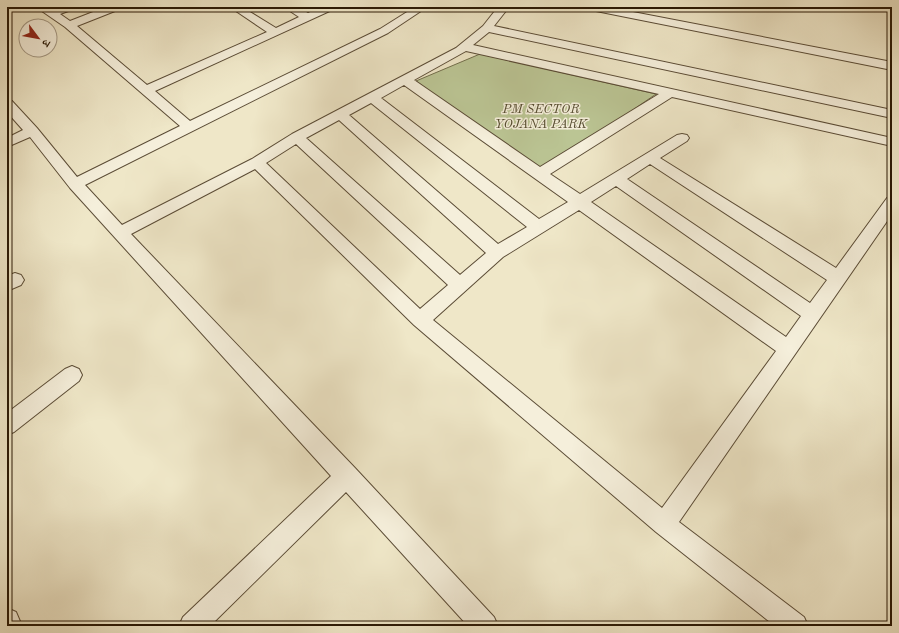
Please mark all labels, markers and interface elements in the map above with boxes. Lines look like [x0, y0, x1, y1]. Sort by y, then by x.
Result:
north arrow [18, 18, 58, 58]
text: उ [38, 36, 52, 49]
park label: PM SECTOR YOJANA PARK [495, 103, 588, 131]

